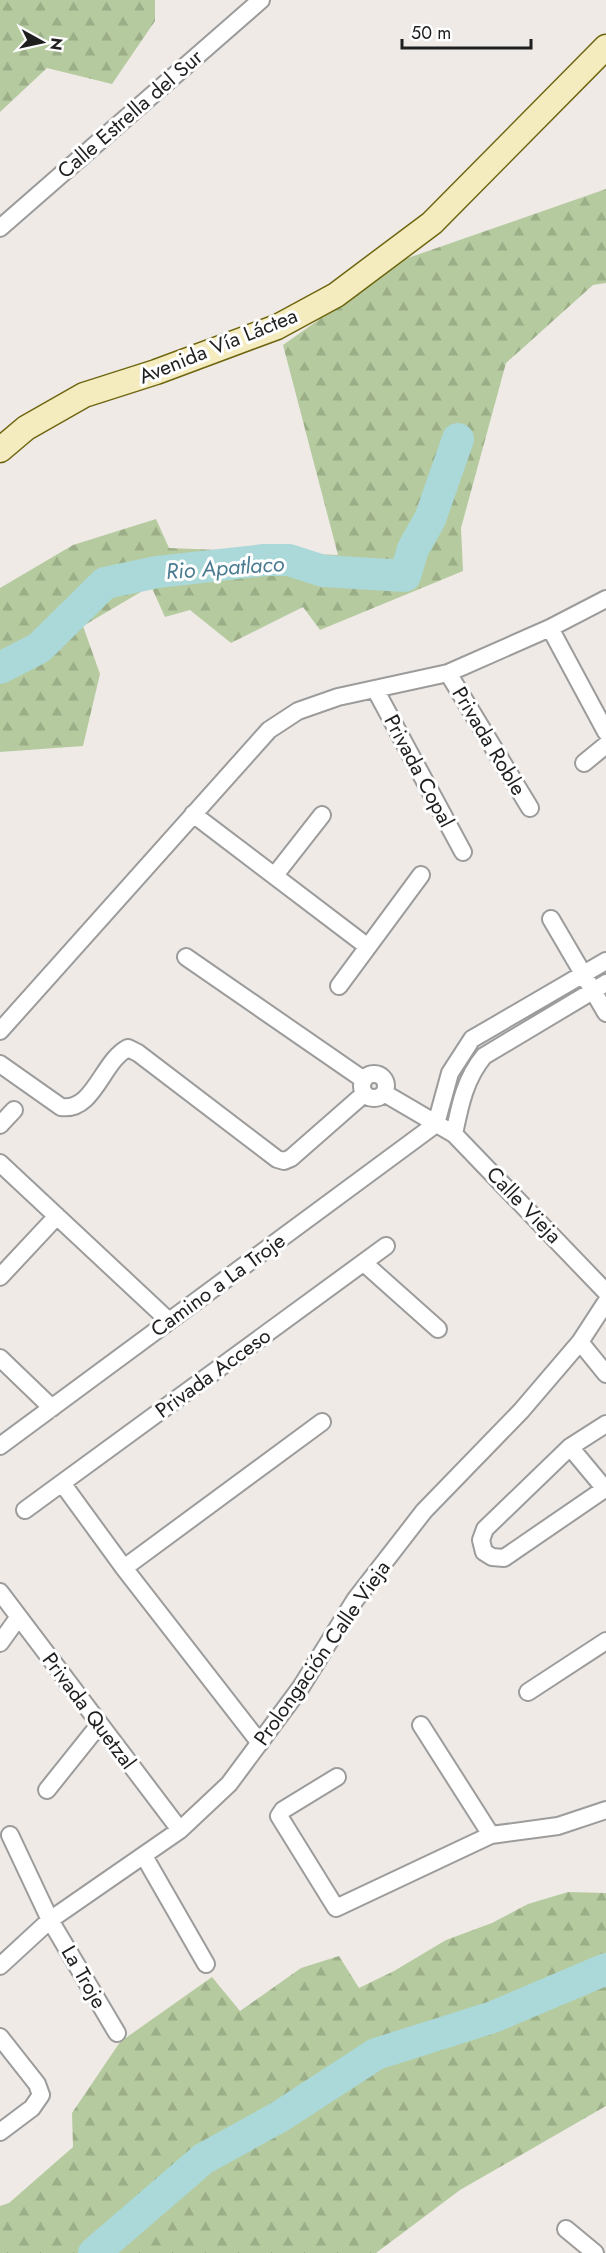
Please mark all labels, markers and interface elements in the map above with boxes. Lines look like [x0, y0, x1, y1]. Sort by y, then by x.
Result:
north arrow [12, 12, 72, 72]
scale bar [402, 12, 531, 50]
text: 50 m [411, 20, 451, 46]
text: N [44, 36, 69, 52]
street label: Calle Estrella del Sur [51, 42, 210, 186]
street label: Avenida Vía Láctea [134, 300, 302, 392]
water label: Rio Apatlaco [165, 547, 285, 587]
street label: Privada Roble [445, 681, 533, 801]
street label: Privada Copal [377, 709, 461, 833]
street label: Calle Vieja [480, 1160, 568, 1250]
street label: Camino a La Troje [145, 1226, 292, 1344]
street label: Privada Acceso [149, 1321, 277, 1425]
street label: Prolongación Calle Vieja [247, 1554, 397, 1752]
street label: Privada Quetzal [35, 1646, 143, 1776]
street label: La Troje [54, 1940, 114, 2014]

